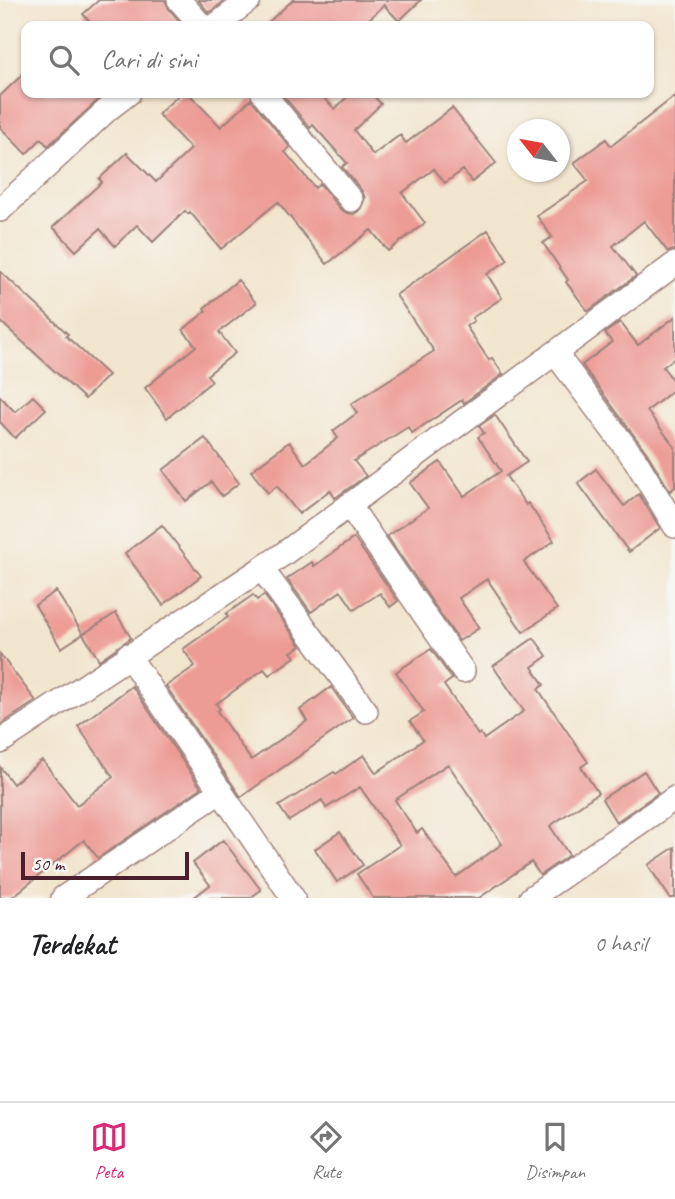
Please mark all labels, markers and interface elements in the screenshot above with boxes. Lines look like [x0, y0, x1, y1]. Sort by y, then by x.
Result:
search box [21, 21, 654, 98]
icon: search [45, 41, 83, 79]
text: Cari di sini [101, 43, 197, 76]
north arrow [507, 119, 570, 182]
scale bar [21, 849, 189, 881]
text: 50 m [32, 852, 64, 876]
text: Terdekat [28, 925, 116, 963]
text: 0 hasil [594, 929, 647, 958]
tab: Peta [90, 1118, 128, 1184]
tab: Rute [307, 1118, 345, 1184]
tab: Disimpan [525, 1118, 585, 1184]

